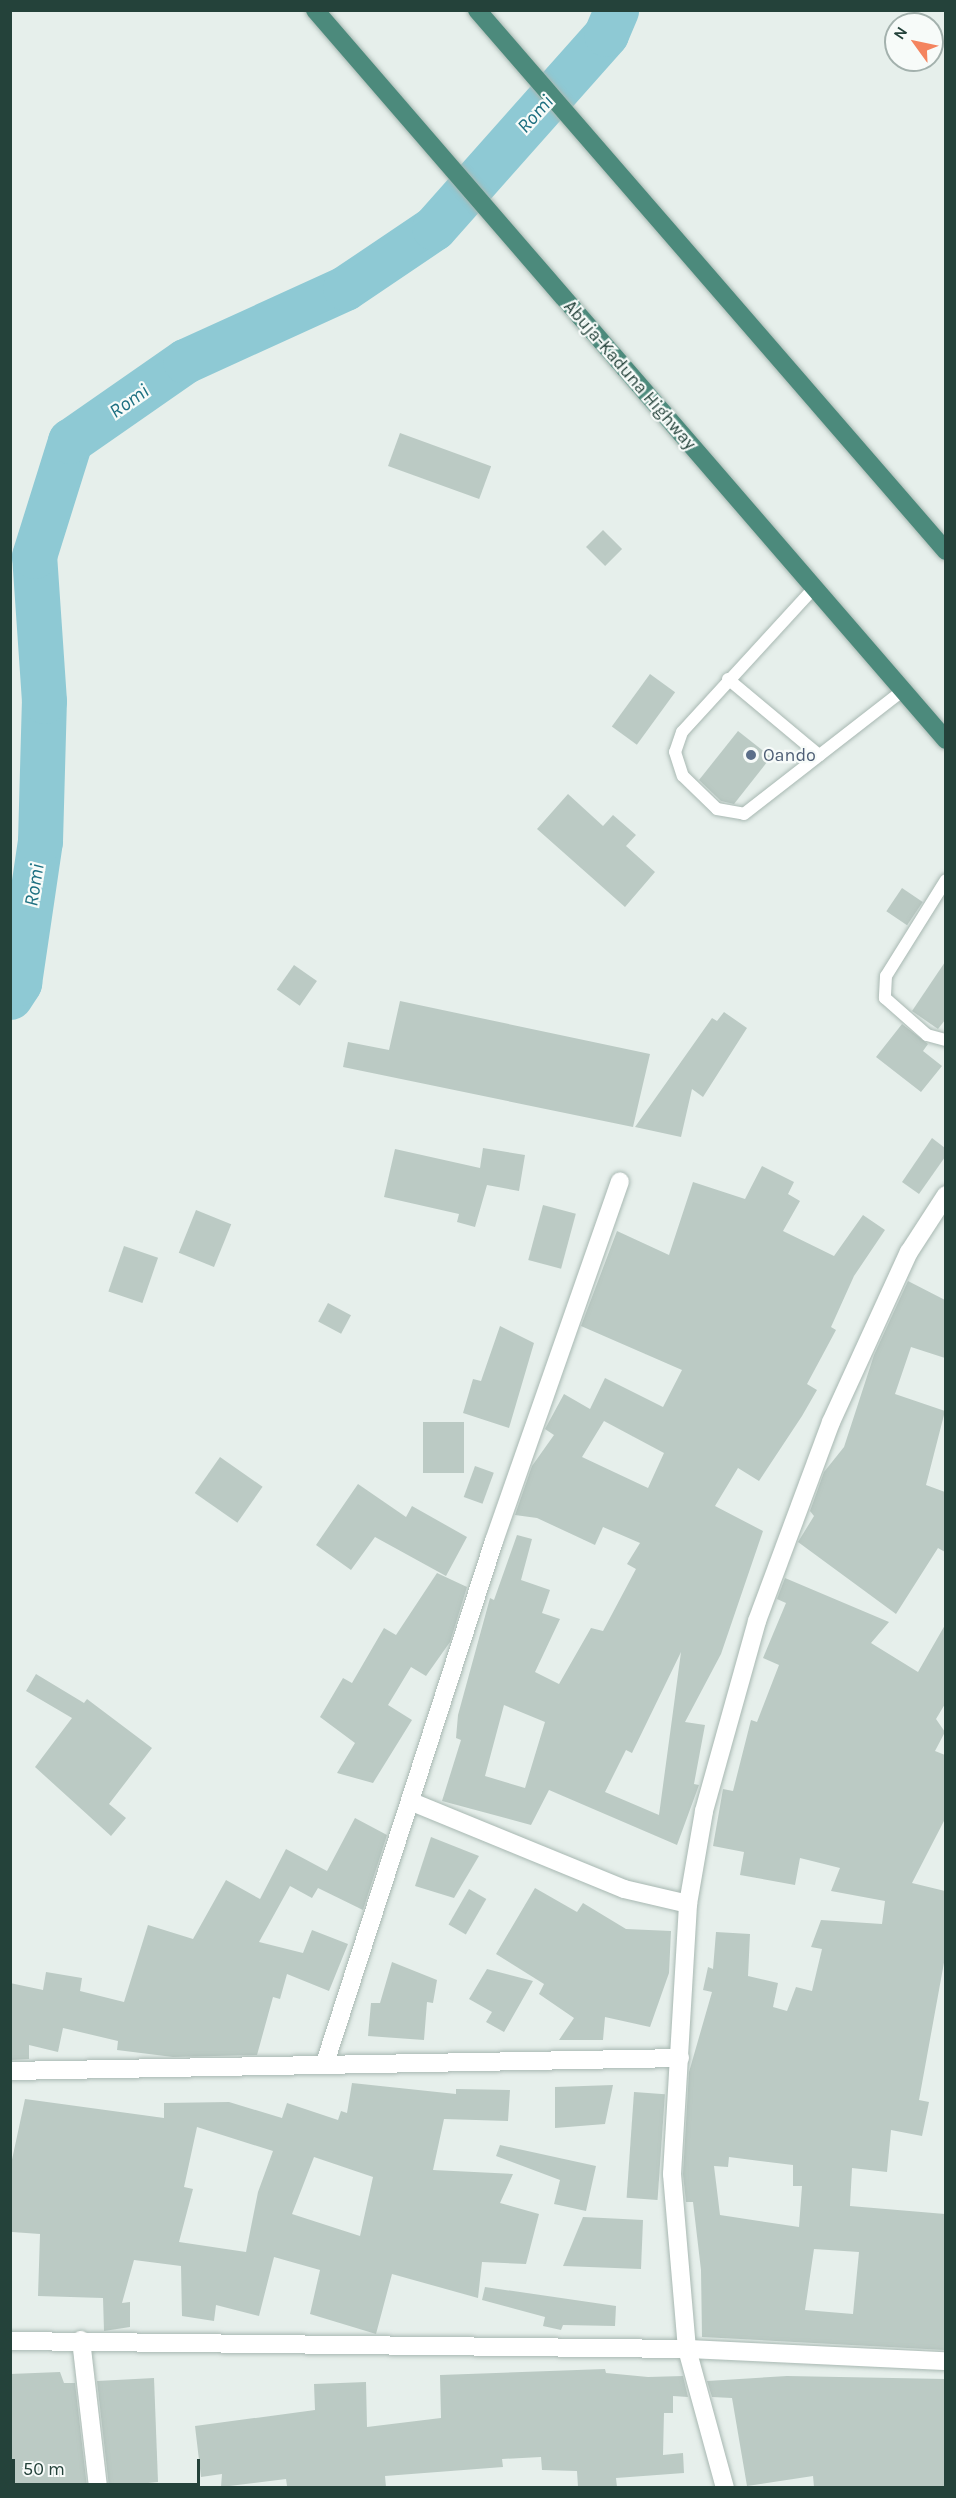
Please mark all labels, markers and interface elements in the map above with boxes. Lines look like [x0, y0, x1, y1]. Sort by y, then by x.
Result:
north arrow [884, 12, 944, 72]
text: N [889, 23, 911, 43]
water label: Romi [512, 90, 558, 138]
street label: Abuja-Kaduna Highway [559, 296, 701, 454]
water label: Romi [104, 379, 154, 423]
place label: Oando [763, 744, 816, 766]
marker: Oando [744, 748, 758, 762]
water label: Romi [19, 862, 49, 908]
scale bar [15, 2447, 202, 2485]
text: 50 m [23, 2458, 65, 2480]

